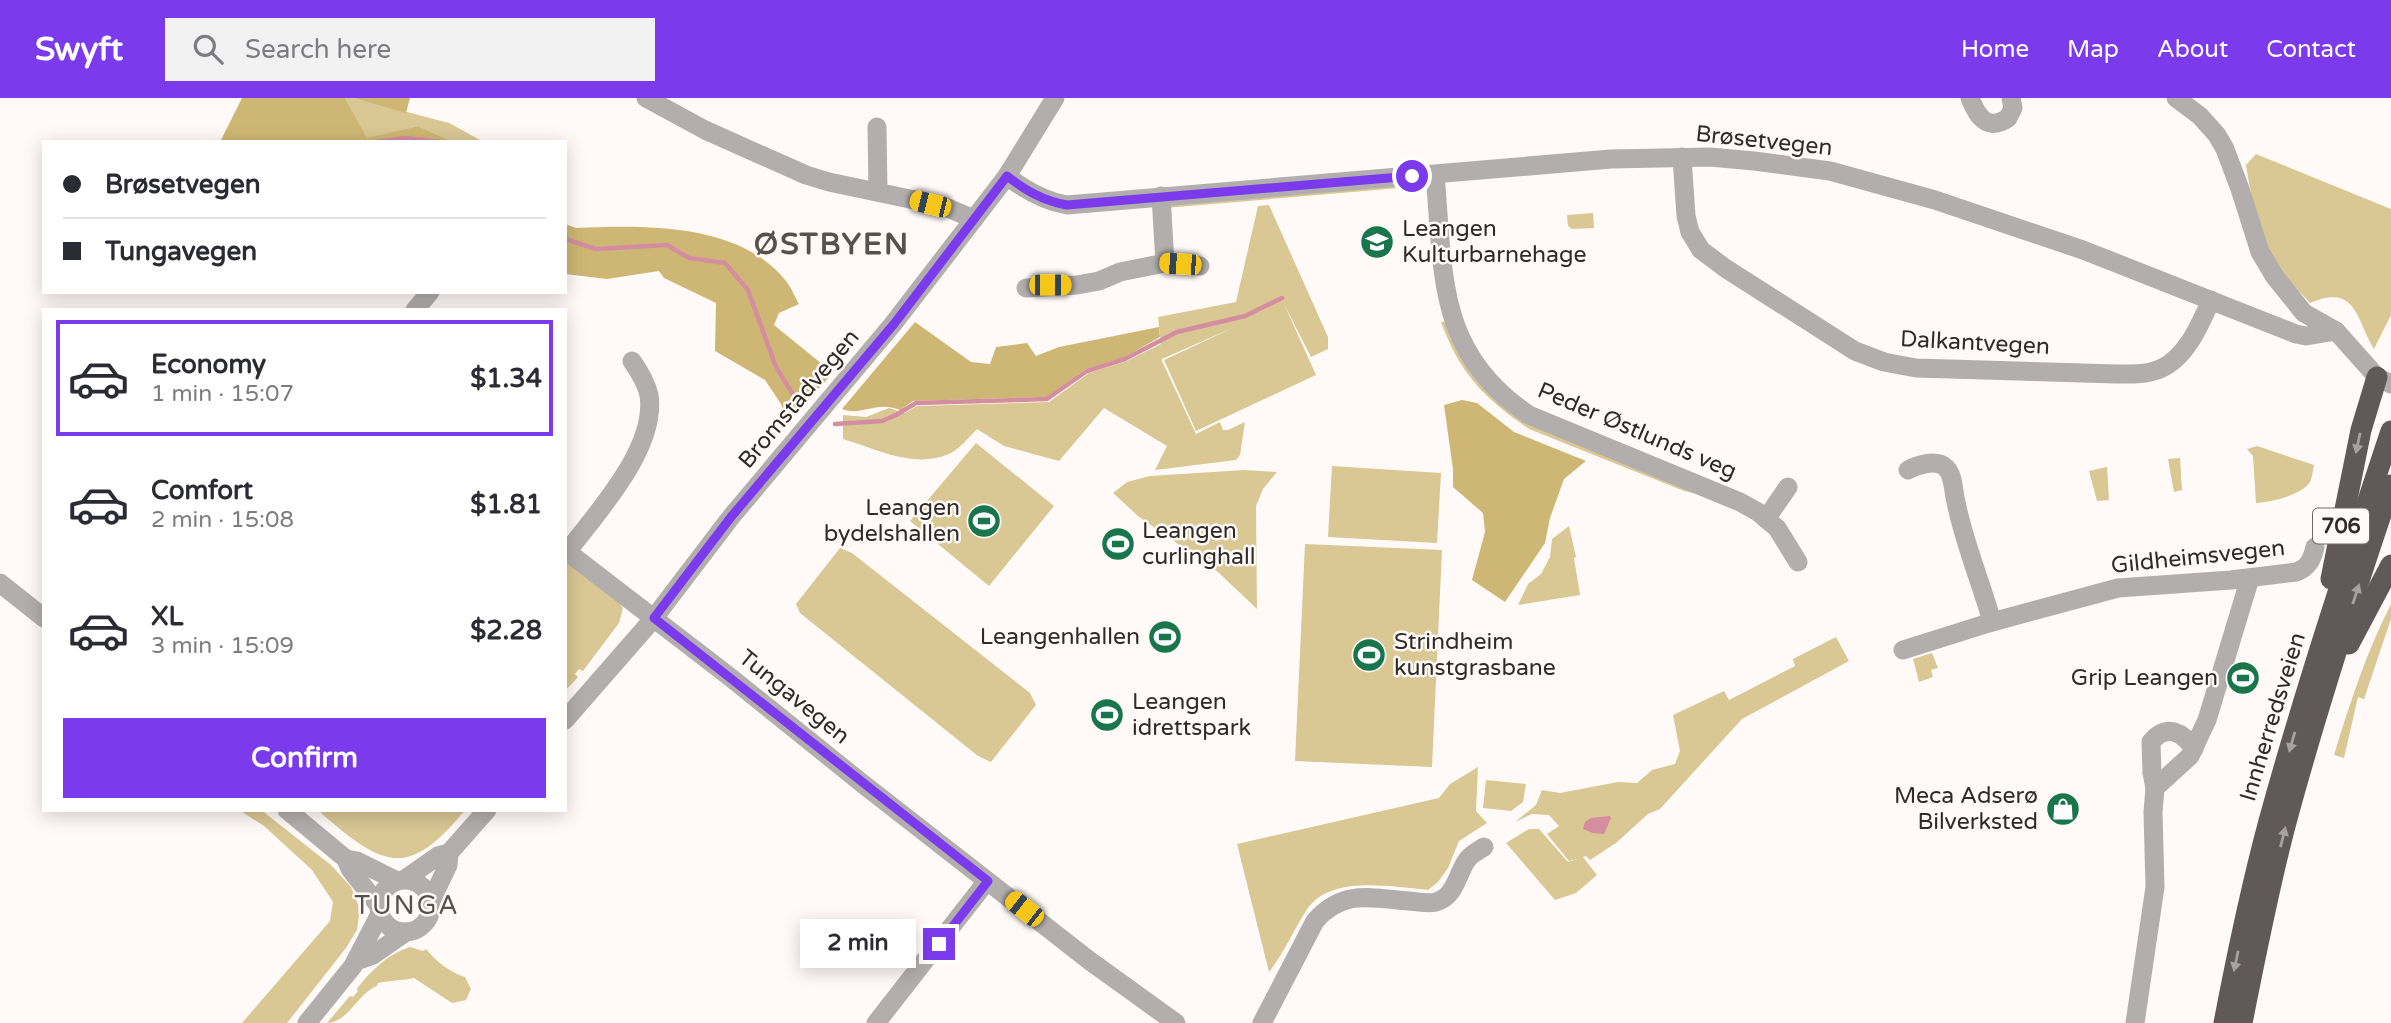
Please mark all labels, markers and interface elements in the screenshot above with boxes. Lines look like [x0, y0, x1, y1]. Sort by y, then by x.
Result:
search box [165, 18, 655, 81]
text: Swyft [35, 30, 123, 69]
icon: search [189, 30, 227, 68]
text: Search here [245, 34, 391, 65]
text: Home [1961, 35, 2029, 64]
text: Map [2067, 35, 2119, 64]
text: About [2157, 35, 2228, 64]
text: Contact [2266, 35, 2356, 64]
street label: Brøsetvegen [1694, 120, 1834, 162]
route start [1396, 160, 1428, 192]
text: Brøsetvegen [105, 169, 260, 200]
car [908, 189, 953, 219]
place label: Leangen Kulturbarnehage [1402, 215, 1586, 269]
school or university icon: Leangen Kulturbarnehage [1358, 223, 1396, 261]
district label: ØSTBYEN [754, 226, 910, 263]
text: Tungavegen [105, 236, 257, 267]
car [1159, 252, 1202, 276]
car [1030, 275, 1072, 296]
street label: Bromstadvegen [733, 324, 865, 474]
street label: Dalkantvegen [1899, 325, 2051, 361]
icon: car [67, 347, 130, 410]
text: Economy [151, 349, 266, 380]
text: $1.34 [470, 363, 542, 394]
street label: Peder Østlunds veg [1533, 376, 1741, 486]
text: 1 min · 15:07 [151, 380, 294, 408]
one-way arrow [2352, 432, 2363, 454]
icon: car [67, 473, 130, 536]
text: Comfort [151, 475, 253, 506]
text: $1.81 [470, 489, 542, 520]
place label: Leangen bydelshallen [824, 494, 960, 548]
sports icon: Leangen bydelshallen [965, 502, 1003, 540]
text: 2 min · 15:08 [151, 506, 294, 534]
road number: 706 [2313, 508, 2369, 544]
place label: Leangen curlinghall [1142, 517, 1255, 571]
sports icon: Leangen curlinghall [1099, 525, 1137, 563]
street label: Gildheimsvegen [2110, 534, 2286, 580]
one-way arrow [2351, 583, 2362, 604]
icon: car [67, 599, 130, 662]
text: XL [151, 601, 183, 632]
text: $2.28 [470, 615, 542, 646]
sports icon: Leangenhallen [1146, 618, 1184, 656]
place label: Leangenhallen [980, 623, 1140, 651]
place label: Strindheim kunstgrasbane [1394, 628, 1556, 682]
street label: Innherredsveien [2234, 629, 2312, 805]
text: 3 min · 15:09 [151, 632, 294, 660]
sports icon: Strindheim kunstgrasbane [1350, 636, 1388, 674]
street label: Tungavegen [733, 644, 855, 750]
sports icon: Grip Leangen [2224, 659, 2262, 697]
place label: Grip Leangen [2071, 664, 2218, 692]
place label: Leangen idrettspark [1132, 688, 1251, 742]
sports icon: Leangen idrettspark [1088, 696, 1126, 734]
button: Confirm [63, 718, 546, 798]
one-way arrow [2286, 732, 2296, 753]
place label: Meca Adserø Bilverksted [1894, 782, 2038, 836]
shop icon: Meca Adserø Bilverksted [2044, 790, 2082, 828]
one-way arrow [2278, 826, 2289, 848]
car [1001, 888, 1048, 930]
district label: TUNGA [354, 890, 460, 921]
callout: 2 min [799, 920, 914, 968]
route end [923, 928, 955, 960]
text: 2 min [827, 929, 889, 957]
one-way arrow [2231, 950, 2242, 972]

